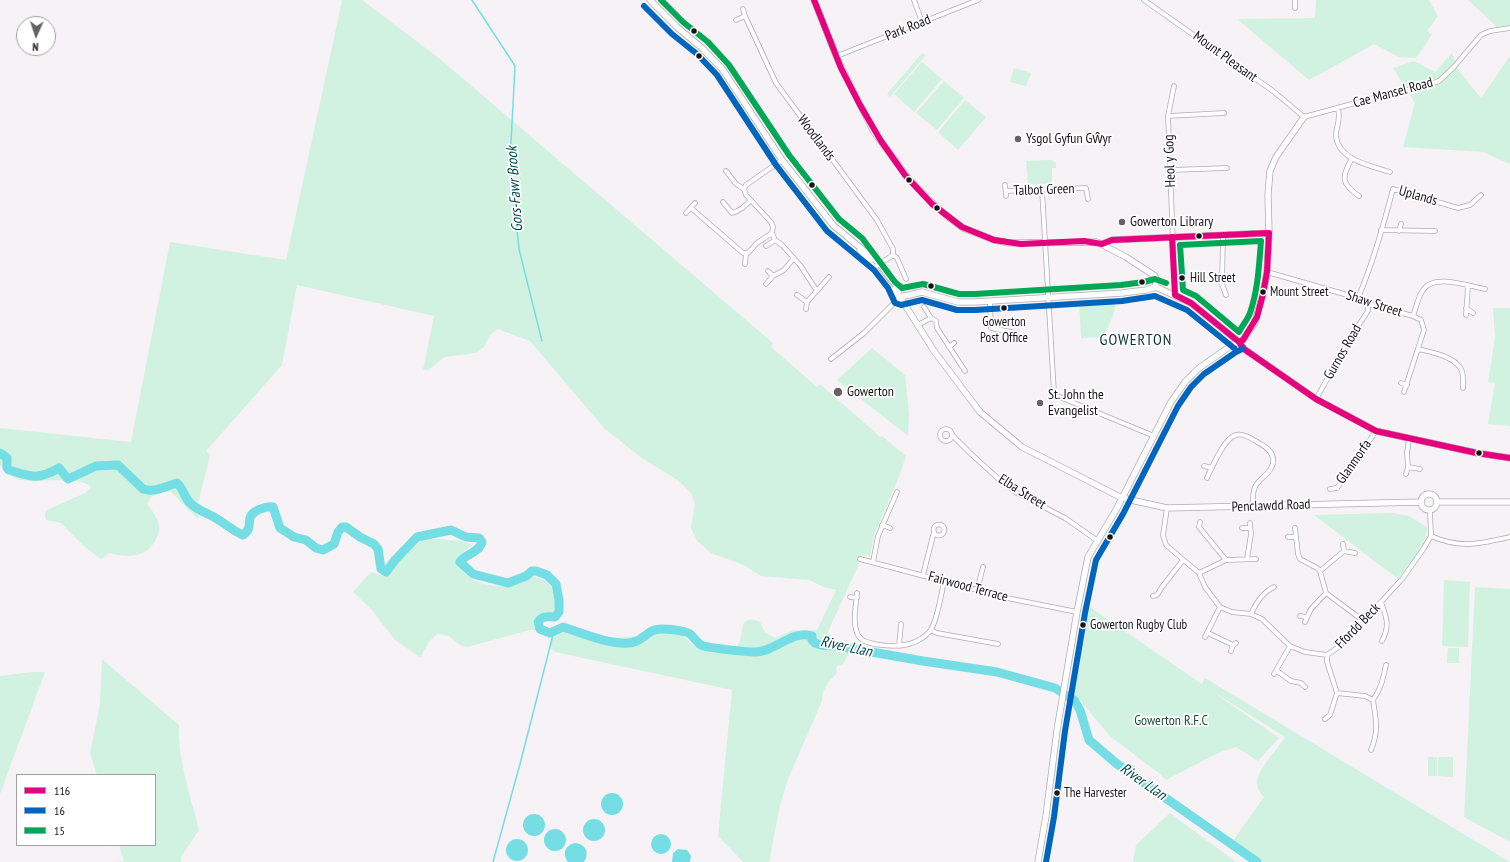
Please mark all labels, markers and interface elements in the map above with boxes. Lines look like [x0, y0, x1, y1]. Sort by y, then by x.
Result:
street label: Park Road [883, 11, 933, 45]
north arrow [16, 16, 56, 56]
unlabelled marker [689, 26, 699, 36]
street label: Mount Pleasant [1190, 28, 1260, 86]
text: N [32, 40, 39, 54]
unlabelled marker [694, 51, 704, 61]
street label: Cae Mansel Road [1351, 74, 1435, 112]
street label: Woodlands [793, 112, 839, 164]
place label: Ysgol Gyfun Gŵyr [1026, 131, 1112, 147]
marker: Ysgol Gyfun Gŵyr [1013, 134, 1023, 144]
street label: Heol y Gog [1161, 134, 1179, 188]
water label: Gors-Fawr Brook [503, 146, 527, 232]
unlabelled marker [904, 175, 914, 185]
unlabelled marker [807, 180, 817, 190]
street label: Talbot Green [1013, 181, 1075, 199]
street label: Uplands [1397, 183, 1439, 209]
unlabelled marker [932, 203, 942, 213]
place label: Gowerton Library [1130, 214, 1213, 230]
marker: Gowerton Library [1117, 217, 1127, 227]
unlabelled marker [1194, 231, 1204, 241]
place label: Hill Street [1190, 270, 1236, 286]
marker: Hill Street [1177, 273, 1187, 283]
unlabelled marker [1137, 277, 1147, 287]
unlabelled marker [926, 281, 936, 291]
place label: Mount Street [1270, 284, 1328, 300]
marker: Mount Street [1258, 287, 1268, 297]
street label: Shaw Street [1344, 287, 1404, 321]
marker: Gowerton Post Office [999, 303, 1009, 313]
place label: Gowerton Post Office [980, 314, 1028, 345]
street label: Gurnos Road [1321, 322, 1365, 382]
district label: GOWERTON [1100, 330, 1172, 350]
place label: Gowerton [847, 384, 894, 400]
marker: Gowerton [832, 386, 844, 398]
place label: St. John the Evangelist [1048, 387, 1104, 420]
marker: St. John the Evangelist [1035, 398, 1045, 408]
street label: Glanmorfa [1333, 437, 1375, 487]
unlabelled marker [1474, 448, 1484, 458]
street label: Elba Street [995, 471, 1049, 513]
street label: Penclawdd Road [1231, 496, 1311, 516]
unlabelled marker [1105, 532, 1115, 542]
street label: Fairwood Terrace [926, 568, 1010, 606]
street label: Ffordd Beck [1332, 600, 1384, 652]
place label: Gowerton Rugby Club [1090, 617, 1187, 633]
marker: Gowerton Rugby Club [1078, 620, 1088, 630]
water label: River Llan [819, 633, 873, 661]
park label: Gowerton R.F.C [1134, 713, 1208, 729]
water label: River Llan [1117, 760, 1169, 804]
legend [16, 774, 156, 846]
text: 116 [54, 783, 70, 798]
place label: The Harvester [1064, 785, 1127, 801]
marker: The Harvester [1052, 788, 1062, 798]
text: 16 [54, 803, 65, 818]
text: 15 [54, 823, 65, 838]

